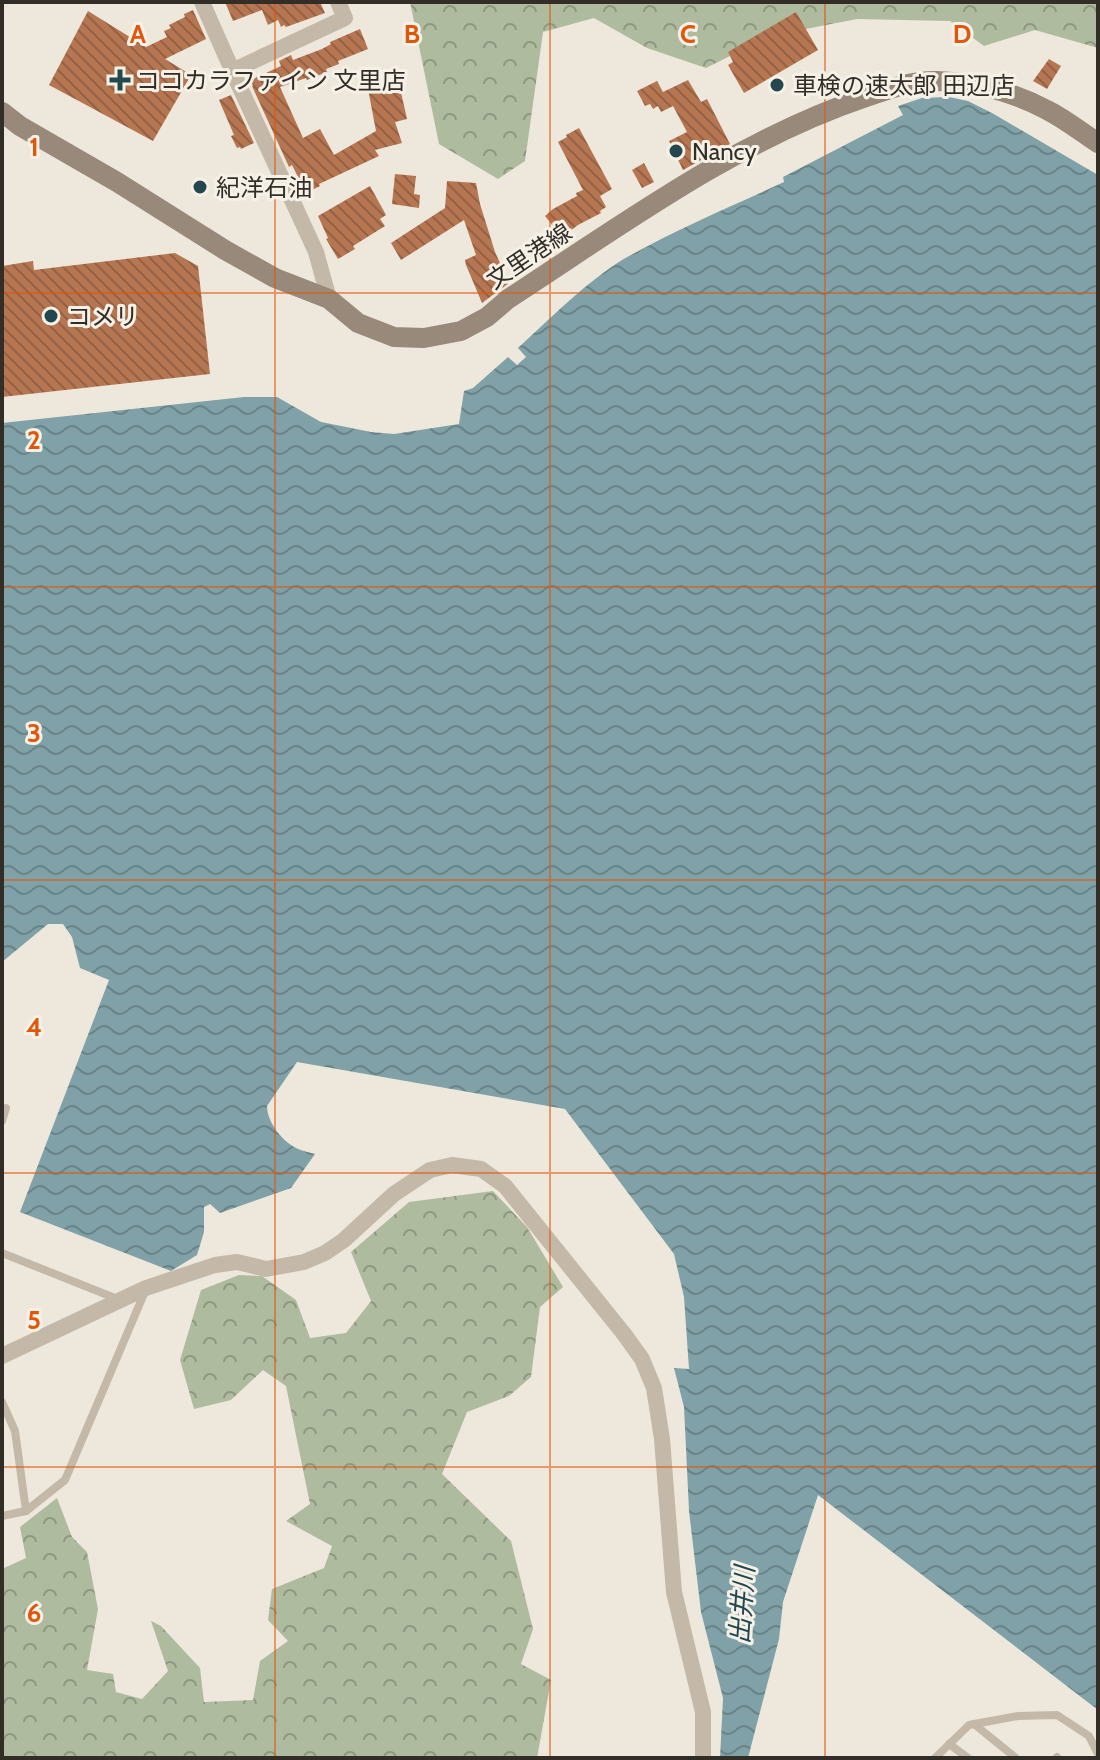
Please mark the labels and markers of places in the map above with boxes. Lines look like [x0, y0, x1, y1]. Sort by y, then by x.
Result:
place label: ココカラファイン 文里店 [136, 66, 405, 95]
marker: ココカラファイン 文里店 [111, 71, 129, 89]
place label: 車検の速太郎 田辺店 [793, 71, 1014, 100]
marker: 車検の速太郎 田辺店 [768, 76, 786, 94]
place label: Nancy [692, 137, 757, 166]
marker: Nancy [667, 142, 685, 160]
place label: 紀洋石油 [216, 173, 312, 202]
marker: 紀洋石油 [191, 178, 209, 196]
place label: コメリ [67, 302, 139, 331]
marker: コメリ [42, 307, 60, 325]

